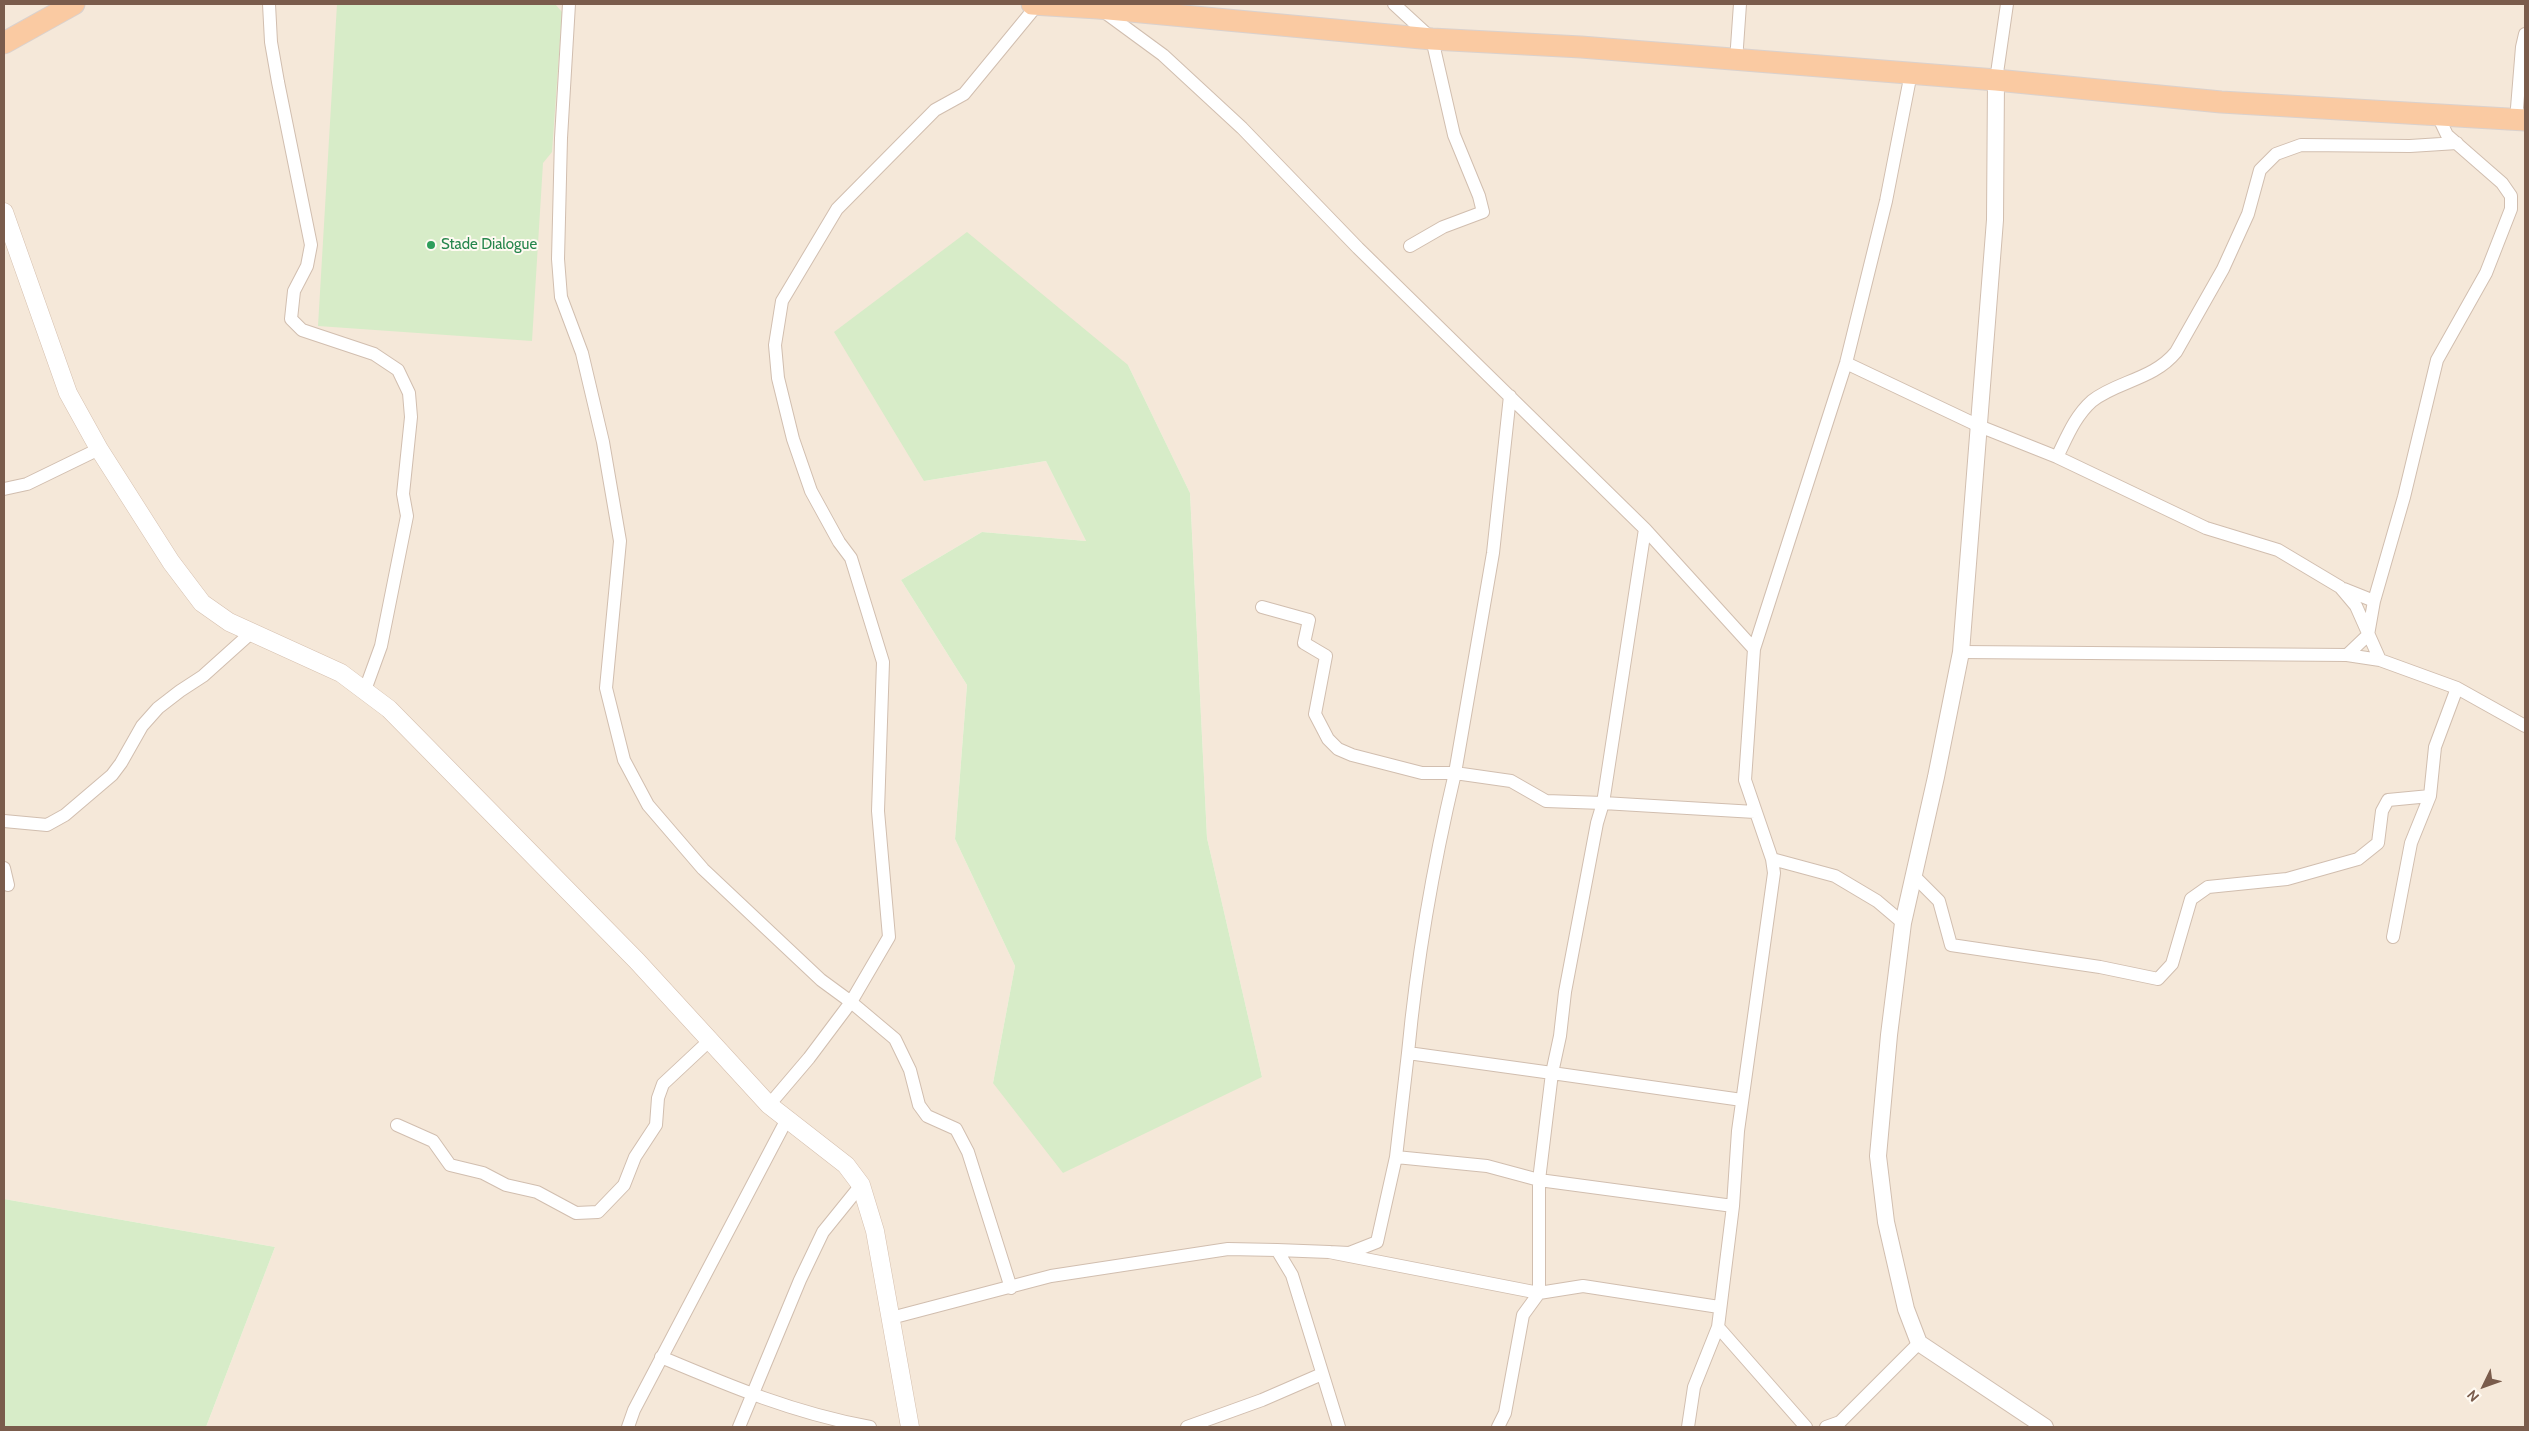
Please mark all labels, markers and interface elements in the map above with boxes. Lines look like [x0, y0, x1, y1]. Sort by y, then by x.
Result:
place label: Stade Dialogue [441, 236, 537, 254]
marker: Stade Dialogue [425, 239, 437, 251]
north arrow [2459, 1361, 2509, 1411]
text: N [2463, 1386, 2483, 1406]

